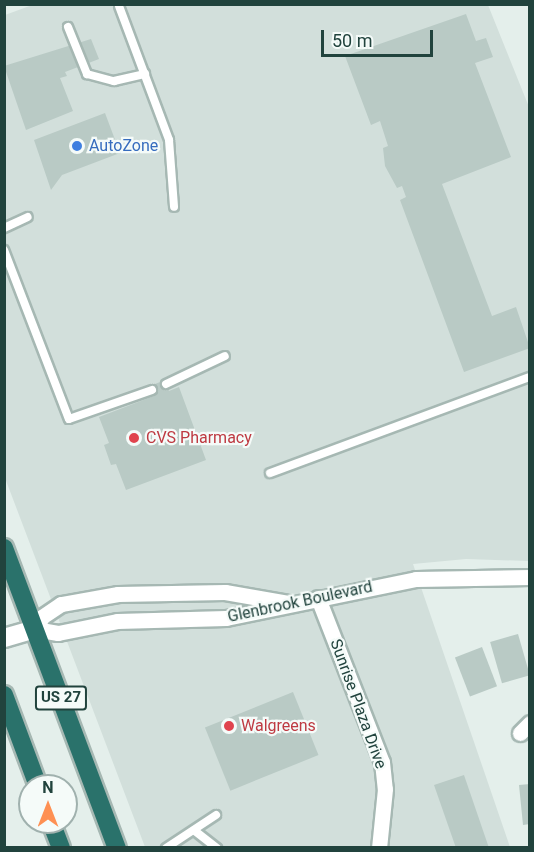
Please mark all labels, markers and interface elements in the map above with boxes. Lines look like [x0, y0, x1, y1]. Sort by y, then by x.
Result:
scale bar [324, 18, 436, 56]
text: 50 m [332, 30, 372, 51]
place label: AutoZone [89, 136, 158, 156]
marker: AutoZone [70, 139, 84, 153]
place label: CVS Pharmacy [146, 428, 252, 448]
marker: CVS Pharmacy [127, 431, 141, 445]
street label: Glenbrook Boulevard [226, 577, 374, 627]
street label: Sunrise Plaza Drive [326, 637, 390, 771]
road number: US 27 [34, 686, 88, 710]
place label: Walgreens [241, 716, 316, 736]
marker: Walgreens [222, 719, 236, 733]
north arrow [18, 774, 78, 834]
text: N [42, 778, 54, 797]

